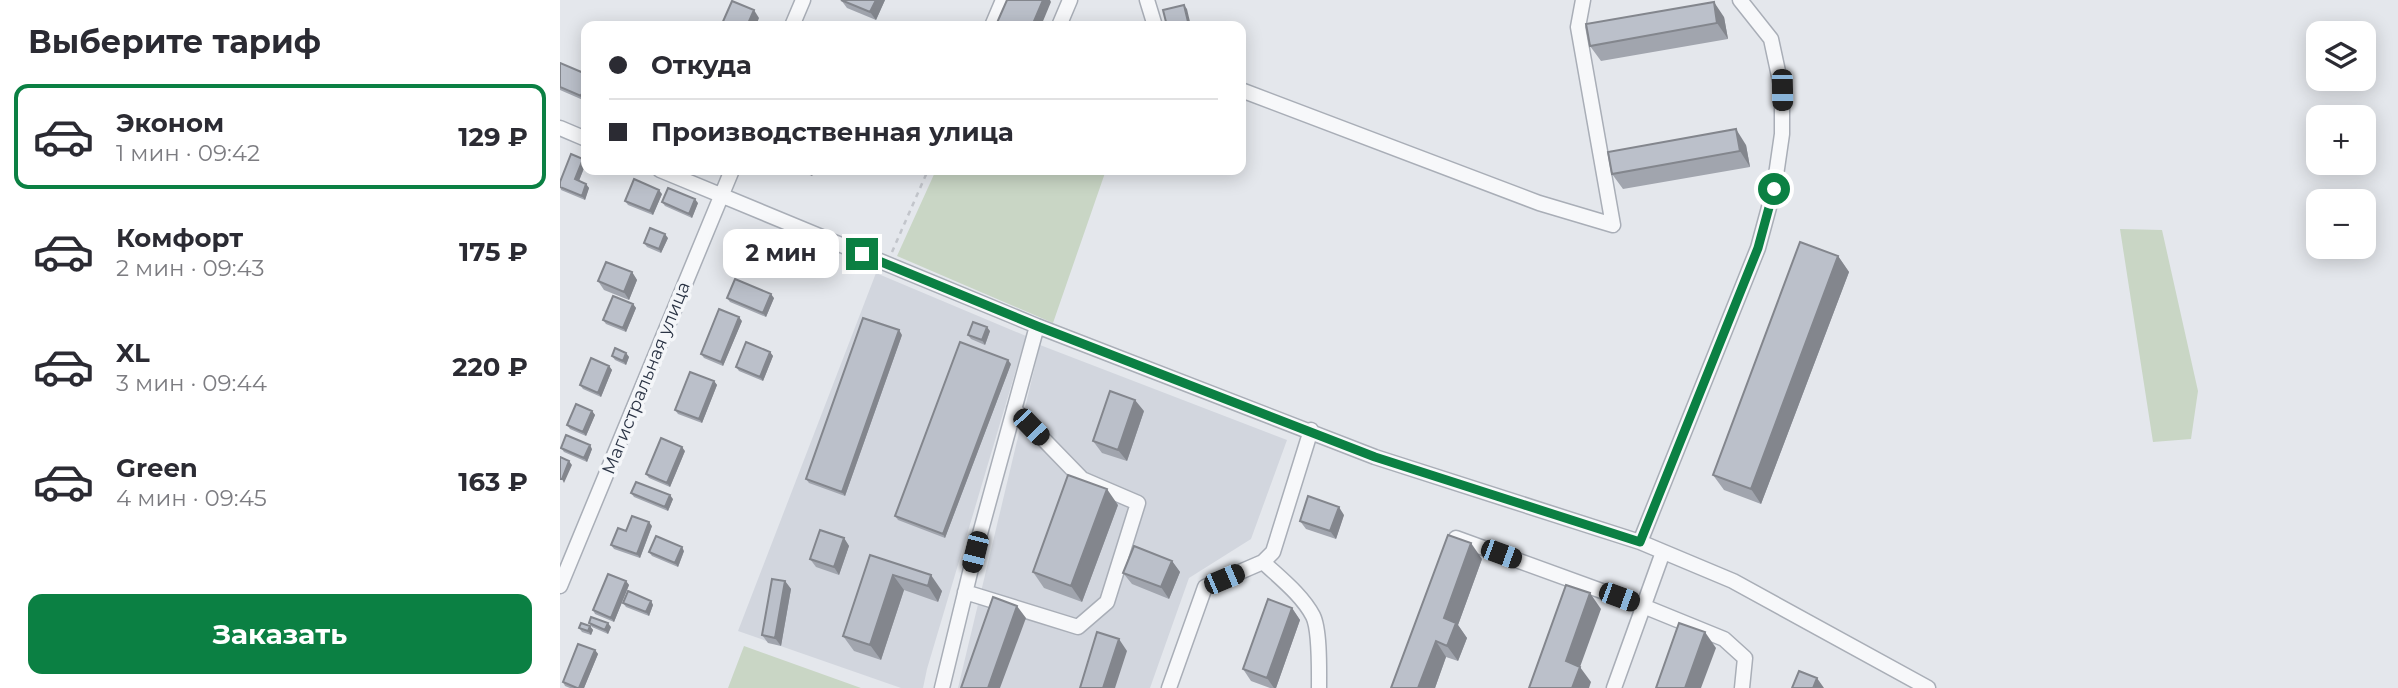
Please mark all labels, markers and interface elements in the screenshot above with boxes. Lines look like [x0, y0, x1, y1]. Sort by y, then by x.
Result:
map controls [2306, 21, 2376, 259]
button: layers [2306, 21, 2376, 91]
text: Выберите тариф [28, 22, 321, 61]
text: Откуда [651, 49, 752, 81]
car [1772, 69, 1793, 111]
icon: car [32, 105, 95, 168]
button: + [2306, 105, 2376, 175]
text: Эконом [116, 107, 224, 139]
text: Производственная улица [651, 116, 1014, 148]
text: 129 ₽ [458, 121, 528, 153]
text: 1 мин · 09:42 [116, 139, 260, 167]
route start [1758, 173, 1790, 205]
button: − [2306, 189, 2376, 259]
icon: car [32, 220, 95, 283]
text: Комфорт [116, 222, 243, 254]
callout: 2 мин [722, 230, 838, 278]
text: 175 ₽ [459, 236, 528, 268]
route end [846, 238, 878, 270]
text: 2 мин [745, 239, 817, 267]
text: 2 мин · 09:43 [116, 254, 264, 282]
street label: Магистральная улица [597, 278, 695, 478]
icon: car [32, 335, 95, 398]
text: XL [116, 337, 150, 369]
text: 220 ₽ [452, 351, 528, 383]
text: 3 мин · 09:44 [116, 369, 267, 397]
car [1009, 405, 1054, 449]
icon: car [32, 450, 95, 513]
text: Green [116, 452, 198, 484]
text: 163 ₽ [458, 466, 528, 498]
text: 4 мин · 09:45 [116, 484, 267, 512]
car [960, 529, 991, 575]
car [1478, 537, 1525, 571]
car [1201, 561, 1248, 597]
car [1596, 580, 1643, 614]
button: Заказать [28, 594, 532, 674]

